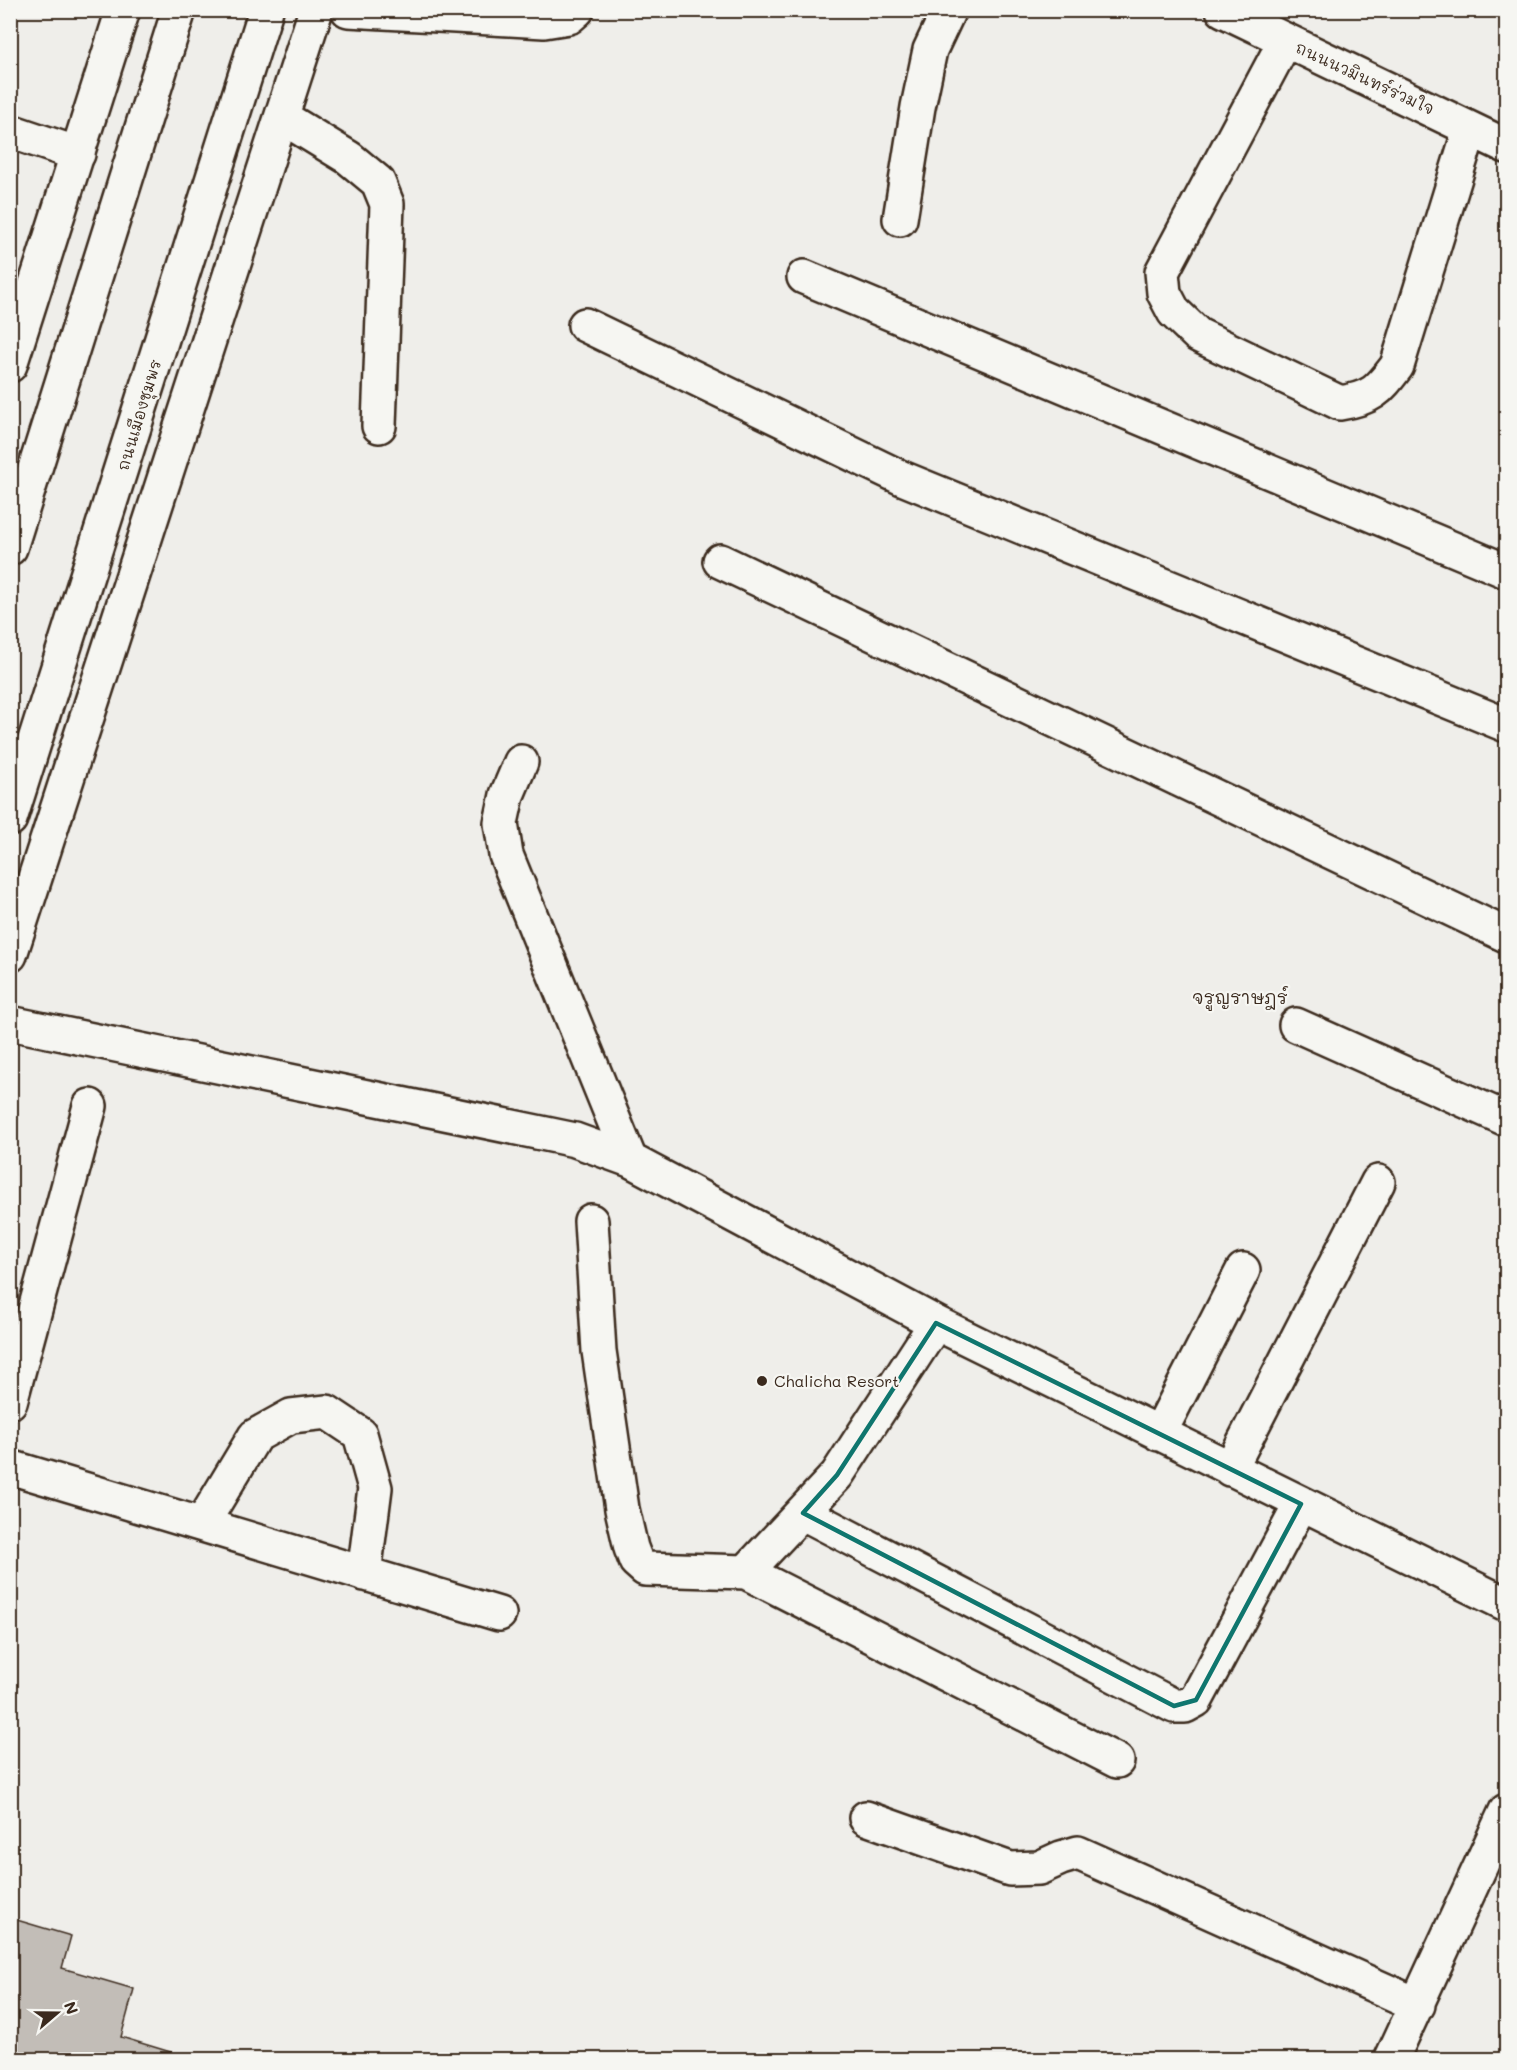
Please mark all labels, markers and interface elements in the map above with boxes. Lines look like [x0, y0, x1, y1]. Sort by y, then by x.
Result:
street label: ถนนนวมินทร์ร่วมใจ [1292, 36, 1438, 119]
street label: ถนนเมืองชุมพร [112, 356, 168, 474]
district label: จรูญราษฎร์ [1192, 985, 1288, 1011]
place label: Chalicha Resort [774, 1370, 899, 1391]
marker: Chalicha Resort [755, 1374, 769, 1388]
north arrow [27, 1983, 87, 2043]
text: N [60, 1998, 84, 2017]

